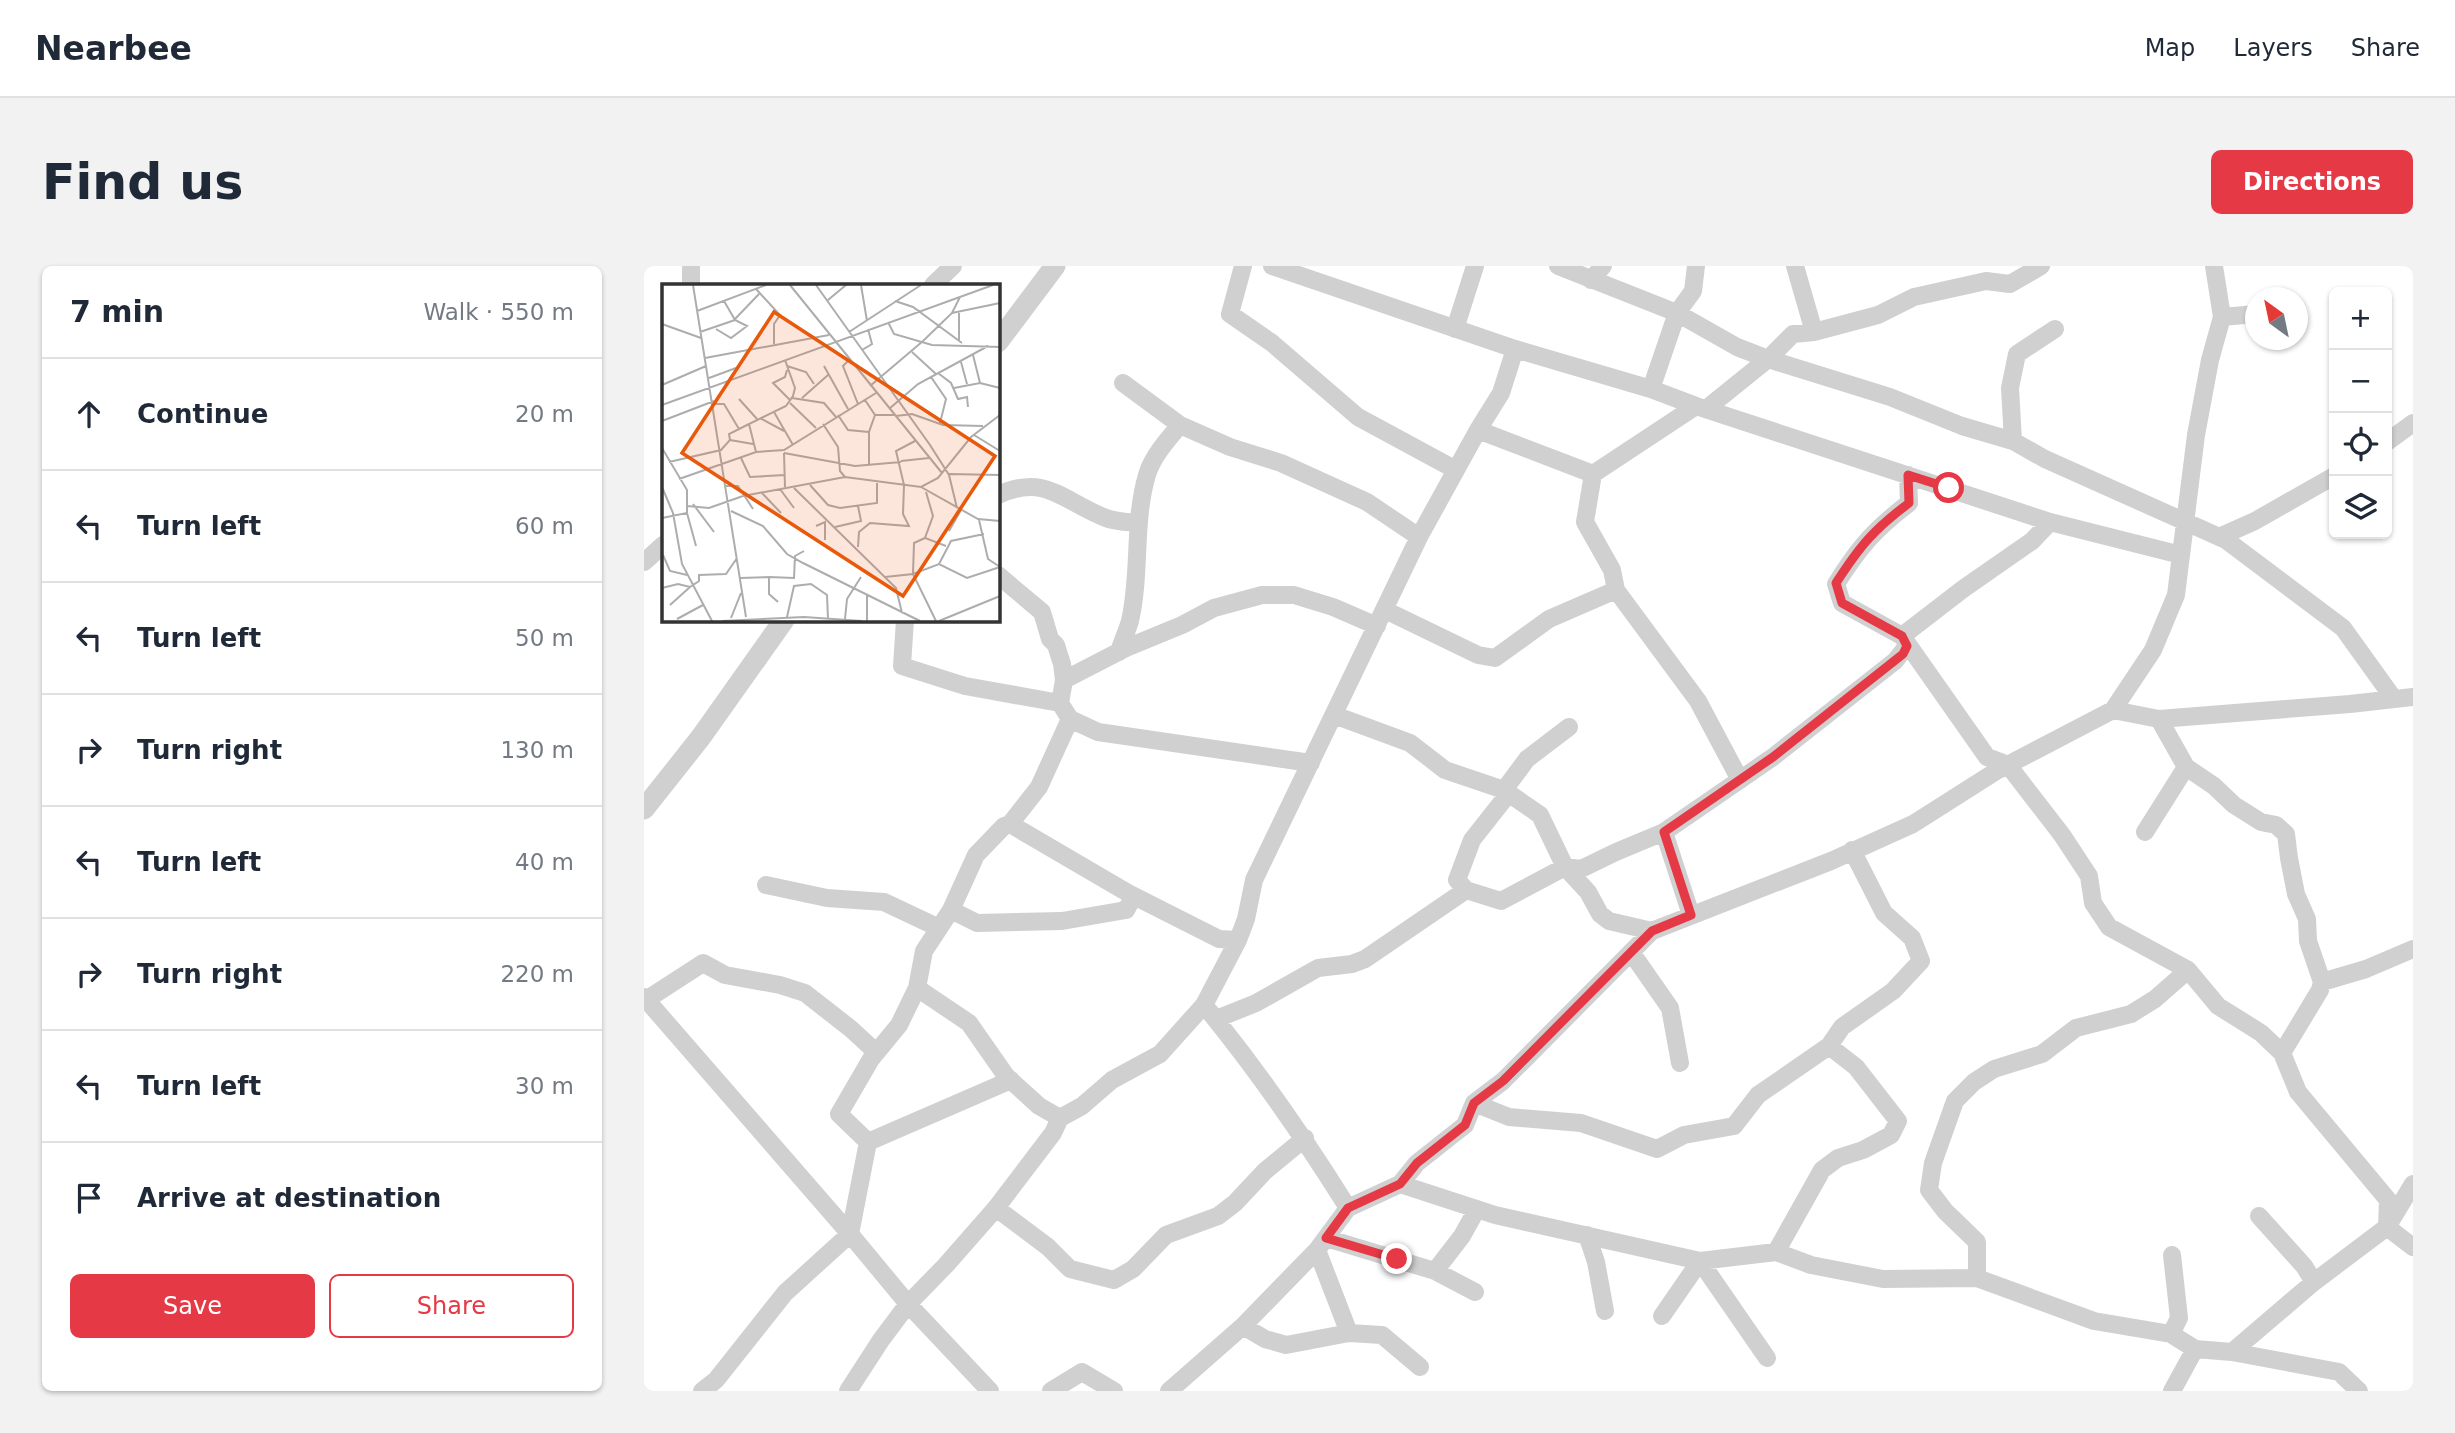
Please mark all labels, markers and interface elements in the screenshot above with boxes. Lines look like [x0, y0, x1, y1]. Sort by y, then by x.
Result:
text: Nearbee [35, 29, 192, 68]
text: Map [2145, 34, 2195, 62]
text: Layers [2233, 34, 2313, 62]
text: Share [2351, 34, 2420, 62]
button: Directions [2211, 150, 2413, 214]
text: Find us [42, 154, 243, 211]
inset map [662, 284, 999, 621]
north arrow [2245, 287, 2308, 350]
map controls [2329, 287, 2392, 539]
button: + [2329, 287, 2392, 350]
text: 7 min [70, 294, 164, 329]
text: Walk · 550 m [423, 299, 574, 325]
button: − [2329, 350, 2392, 413]
icon: ahead [70, 395, 108, 433]
text: Continue [137, 399, 268, 429]
text: 20 m [515, 401, 574, 427]
button: locate [2329, 413, 2392, 476]
route start [1933, 472, 1964, 503]
button: layers [2329, 476, 2392, 539]
icon: left [70, 507, 108, 545]
text: Turn left [137, 511, 261, 541]
text: 60 m [515, 513, 574, 539]
icon: left [70, 619, 108, 657]
text: Turn left [137, 623, 261, 653]
text: 50 m [515, 625, 574, 651]
icon: right [70, 731, 108, 769]
text: Turn right [137, 735, 282, 765]
text: 130 m [500, 737, 574, 763]
icon: left [70, 843, 108, 881]
text: Turn left [137, 847, 261, 877]
text: 40 m [515, 849, 574, 875]
icon: right [70, 955, 108, 993]
text: Turn right [137, 959, 282, 989]
text: 220 m [500, 961, 574, 987]
icon: left [70, 1067, 108, 1105]
text: Turn left [137, 1071, 261, 1101]
text: 30 m [515, 1073, 574, 1099]
icon: arrive [70, 1179, 108, 1217]
text: Arrive at destination [137, 1183, 441, 1213]
route end [1381, 1243, 1412, 1274]
button: Save [70, 1274, 315, 1338]
button: Share [329, 1274, 574, 1338]

